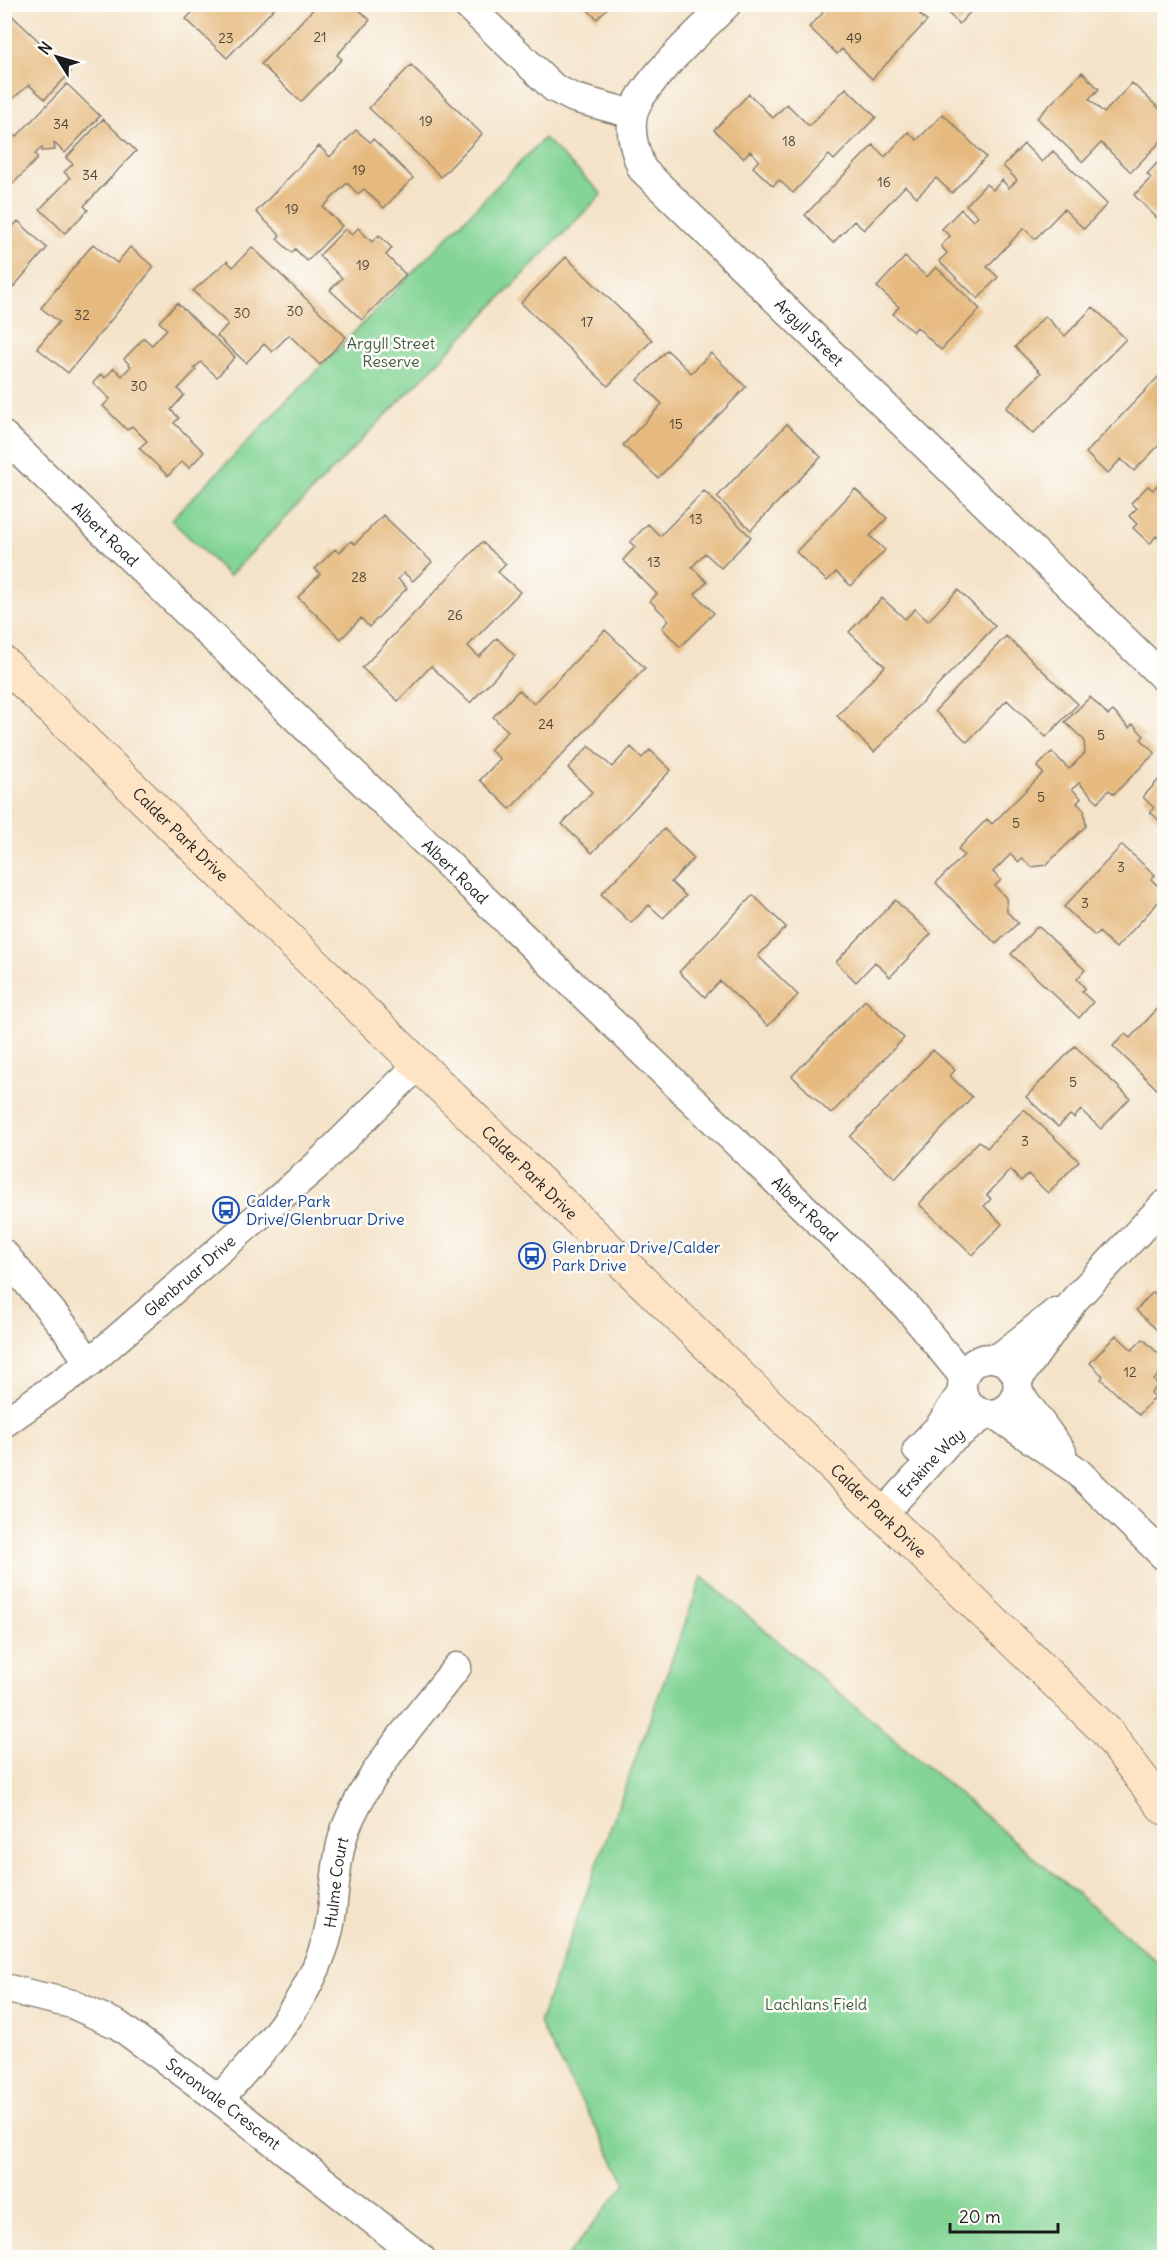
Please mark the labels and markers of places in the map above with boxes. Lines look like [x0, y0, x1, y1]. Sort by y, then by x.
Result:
place label: Calder Park Drive/Glenbruar Drive [246, 1191, 405, 1229]
bus stop icon: Calder Park Drive/Glenbruar Drive [211, 1195, 241, 1225]
place label: Glenbruar Drive/Calder Park Drive [552, 1237, 721, 1275]
bus stop icon: Glenbruar Drive/Calder Park Drive [517, 1241, 547, 1271]

